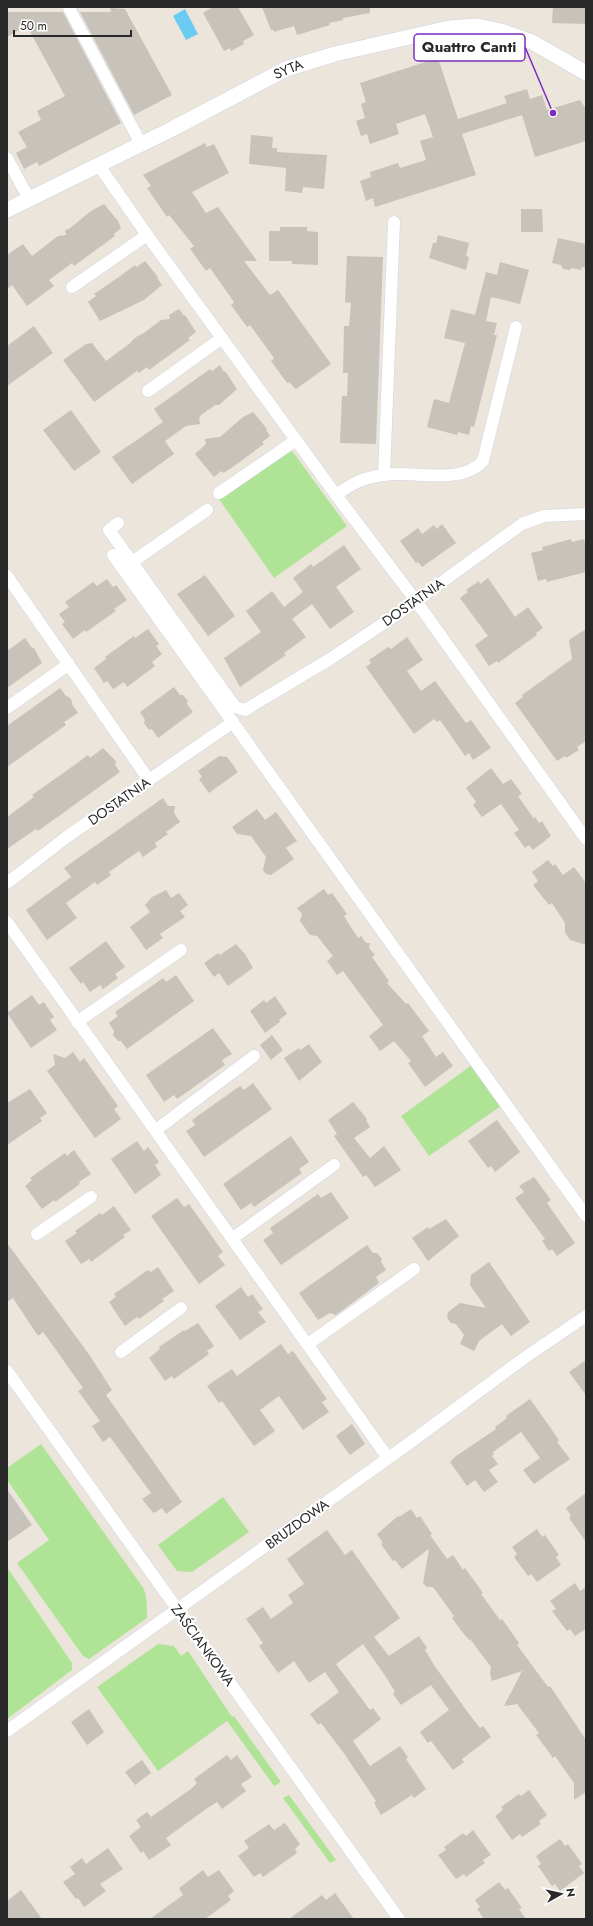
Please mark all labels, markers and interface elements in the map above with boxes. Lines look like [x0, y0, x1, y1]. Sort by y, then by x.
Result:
scale bar [14, 12, 131, 38]
text: 50 m [20, 17, 47, 35]
callout: Quattro Canti [414, 34, 525, 61]
text: Quattro Canti [422, 36, 516, 58]
street label: SYTA [270, 54, 307, 84]
street label: DOSTATNIA [378, 573, 449, 631]
street label: DOSTATNIA [84, 772, 155, 830]
street label: BRUZDOWA [261, 1494, 333, 1554]
street label: ZAŚCIANKOWA [166, 1600, 240, 1691]
north arrow [541, 1874, 581, 1914]
text: N [562, 1887, 579, 1898]

